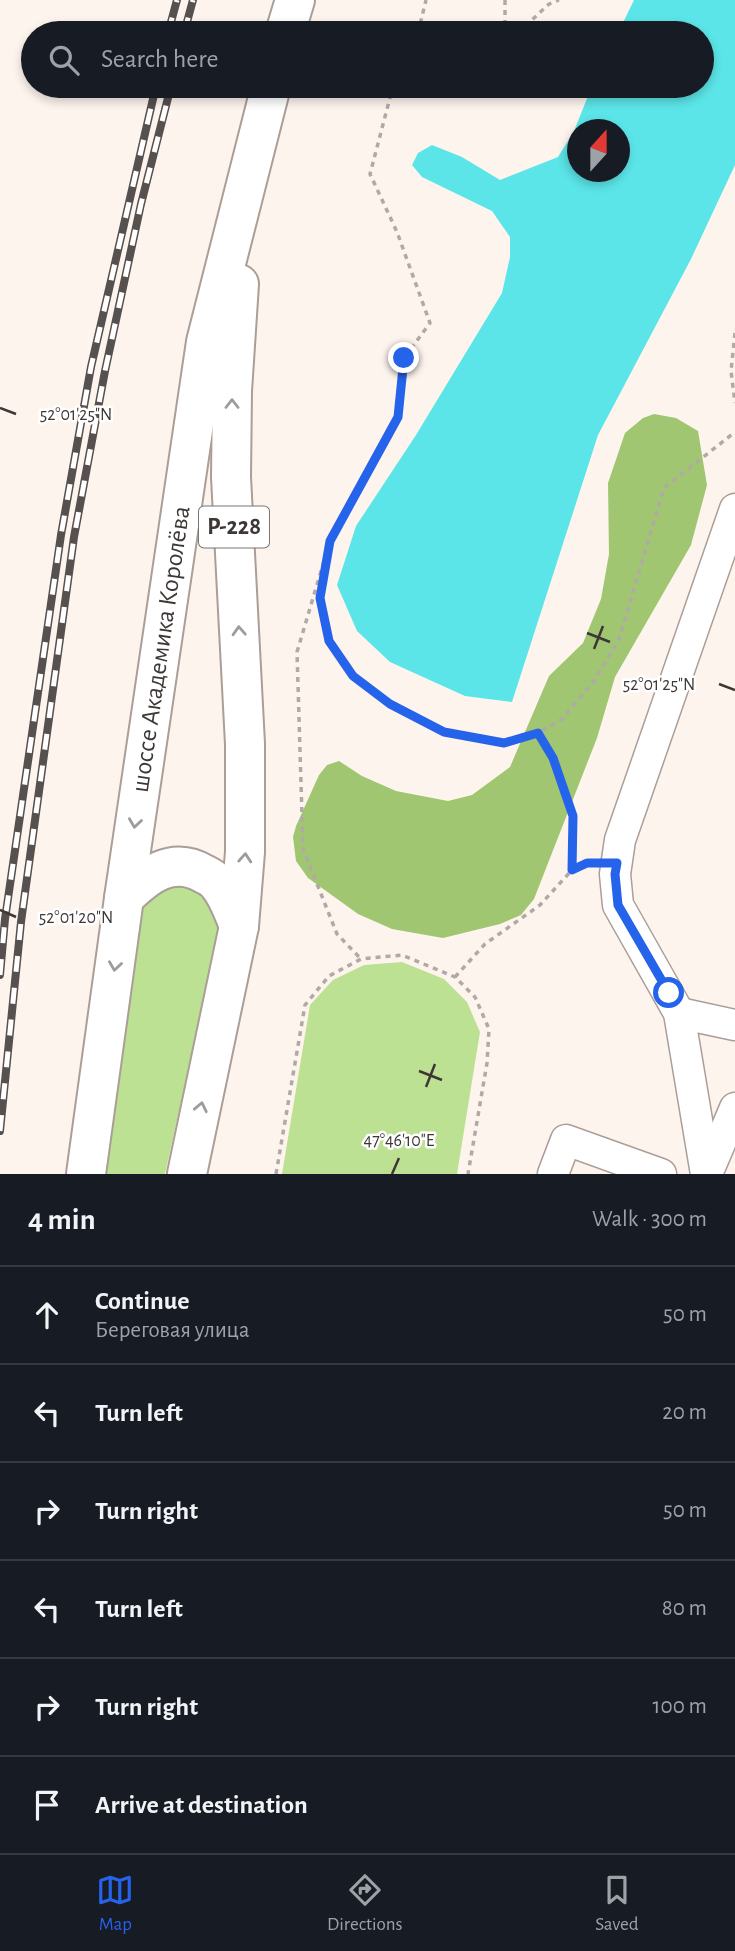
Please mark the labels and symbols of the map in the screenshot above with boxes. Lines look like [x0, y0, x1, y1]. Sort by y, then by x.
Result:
north arrow [567, 119, 630, 182]
route end [388, 342, 419, 373]
one-way arrow [224, 398, 240, 409]
text: 52°01'25"N [40, 406, 112, 424]
street label: шоссе Академика Королёва [127, 504, 195, 794]
road number: Р-228 [199, 506, 269, 548]
one-way arrow [232, 625, 247, 636]
text: 52°01'25"N [623, 676, 695, 694]
one-way arrow [128, 817, 143, 829]
one-way arrow [237, 853, 252, 864]
text: 52°01'20"N [39, 909, 113, 927]
one-way arrow [107, 960, 122, 971]
route start [653, 977, 684, 1008]
one-way arrow [193, 1101, 208, 1113]
text: 47°46'10"E [364, 1132, 435, 1150]

